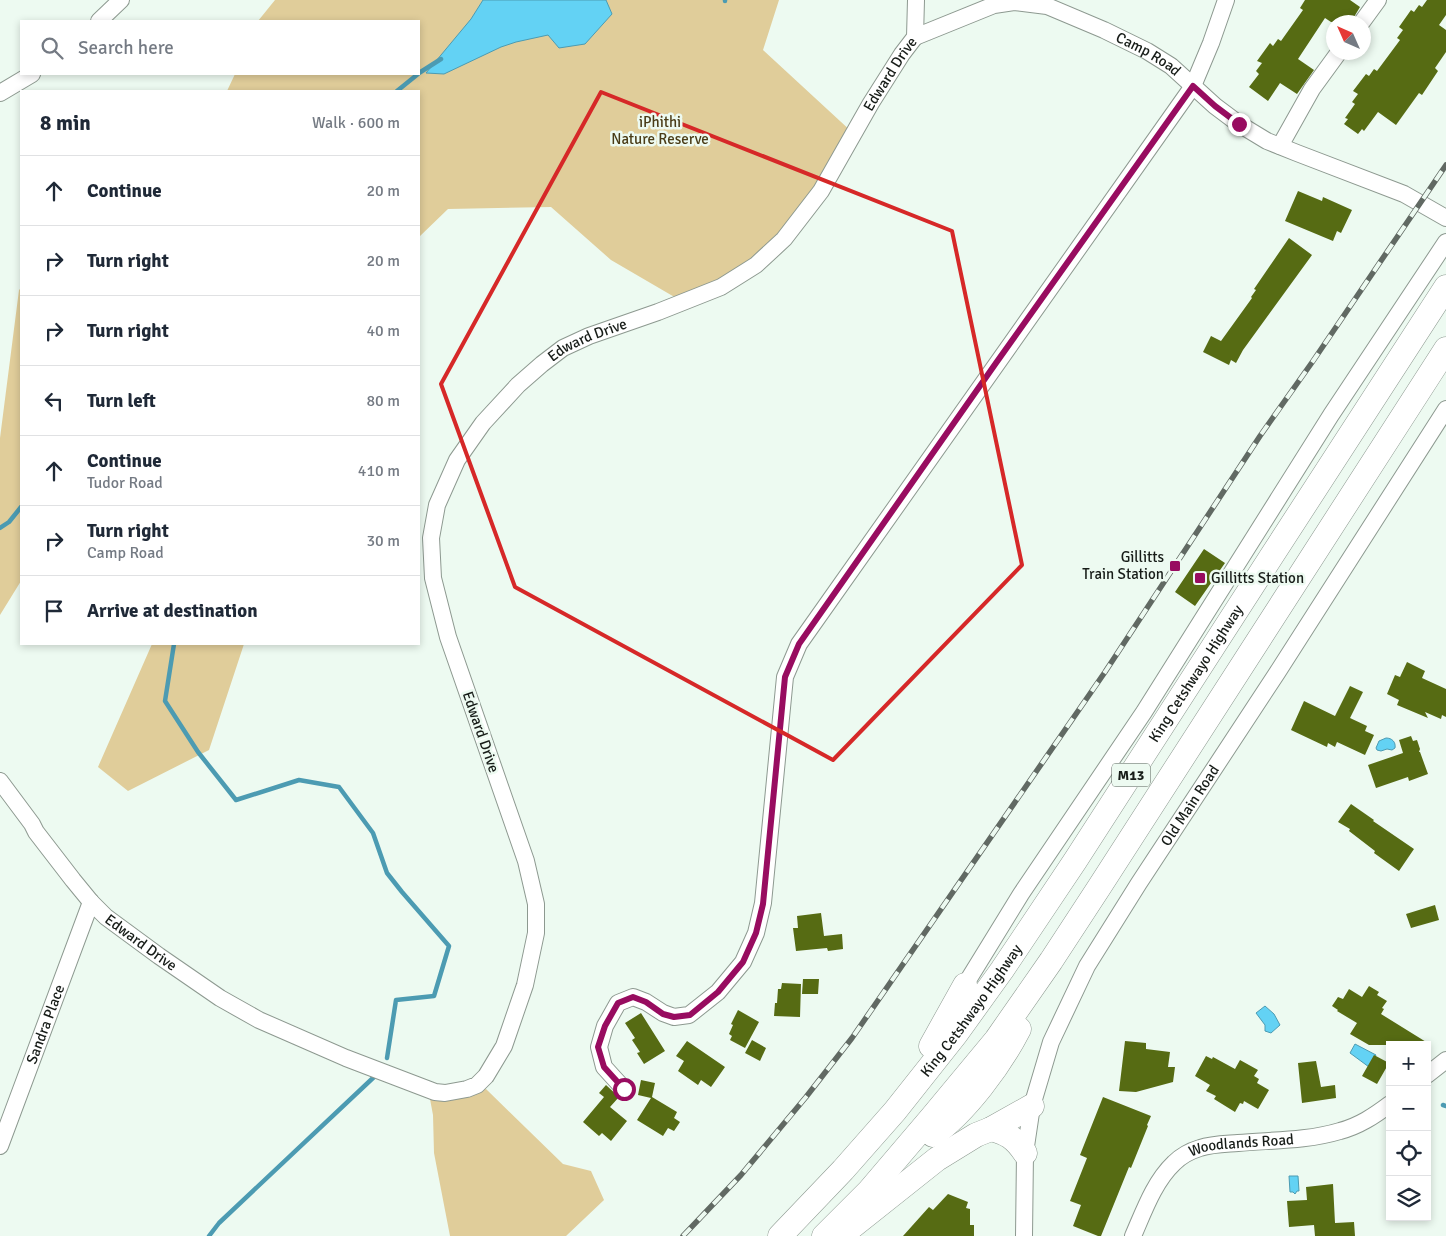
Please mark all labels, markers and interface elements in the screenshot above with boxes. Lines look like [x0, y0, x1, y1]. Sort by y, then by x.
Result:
north arrow [1326, 15, 1371, 60]
search box [20, 20, 420, 75]
street label: Camp Road [1113, 28, 1185, 80]
street label: Edward Drive [859, 33, 921, 114]
icon: search [38, 34, 66, 62]
text: Search here [78, 36, 174, 60]
text: 8 min [40, 110, 91, 136]
text: Walk · 600 m [312, 113, 400, 133]
park label: iPhithi Nature Reserve [611, 113, 709, 148]
route end [1228, 113, 1251, 136]
icon: ahead [40, 177, 68, 205]
text: Continue [87, 179, 162, 203]
text: 20 m [366, 181, 400, 201]
icon: right [40, 247, 68, 275]
text: Turn right [87, 249, 169, 273]
text: 20 m [366, 251, 400, 271]
street label: Edward Drive [544, 315, 629, 365]
icon: right [40, 317, 68, 345]
text: Turn right [87, 319, 169, 343]
text: 40 m [366, 321, 400, 341]
icon: left [40, 387, 68, 415]
text: Turn left [87, 389, 156, 413]
text: 80 m [366, 391, 400, 411]
text: Continue [87, 449, 162, 473]
icon: ahead [40, 457, 68, 485]
text: 410 m [358, 461, 400, 481]
text: Tudor Road [87, 473, 163, 493]
text: Turn right [87, 519, 169, 543]
icon: right [40, 527, 68, 555]
text: 30 m [366, 531, 400, 551]
text: Camp Road [87, 543, 164, 563]
place label: Gillitts Train Station [1082, 548, 1164, 583]
marker: Gillitts Train Station [1168, 559, 1182, 573]
place label: Gillitts Station [1211, 569, 1304, 587]
marker: Gillitts Station [1193, 571, 1207, 585]
icon: arrive [40, 597, 68, 625]
text: Arrive at destination [87, 599, 258, 623]
street label: King Cetshwayo Highway [1145, 602, 1247, 746]
street label: Edward Drive [459, 689, 503, 775]
street label: Old Main Road [1157, 762, 1223, 849]
road number: M13 [1112, 764, 1150, 786]
street label: Edward Drive [101, 910, 180, 975]
street label: King Cetshwayo Highway [917, 941, 1026, 1080]
street label: Sandra Place [22, 982, 68, 1066]
map controls [1386, 1041, 1431, 1221]
button: + [1386, 1041, 1431, 1086]
route start [613, 1078, 636, 1101]
button: − [1386, 1086, 1431, 1131]
street label: Woodlands Road [1186, 1130, 1295, 1160]
button: locate [1386, 1131, 1431, 1176]
button: layers [1386, 1176, 1431, 1221]

